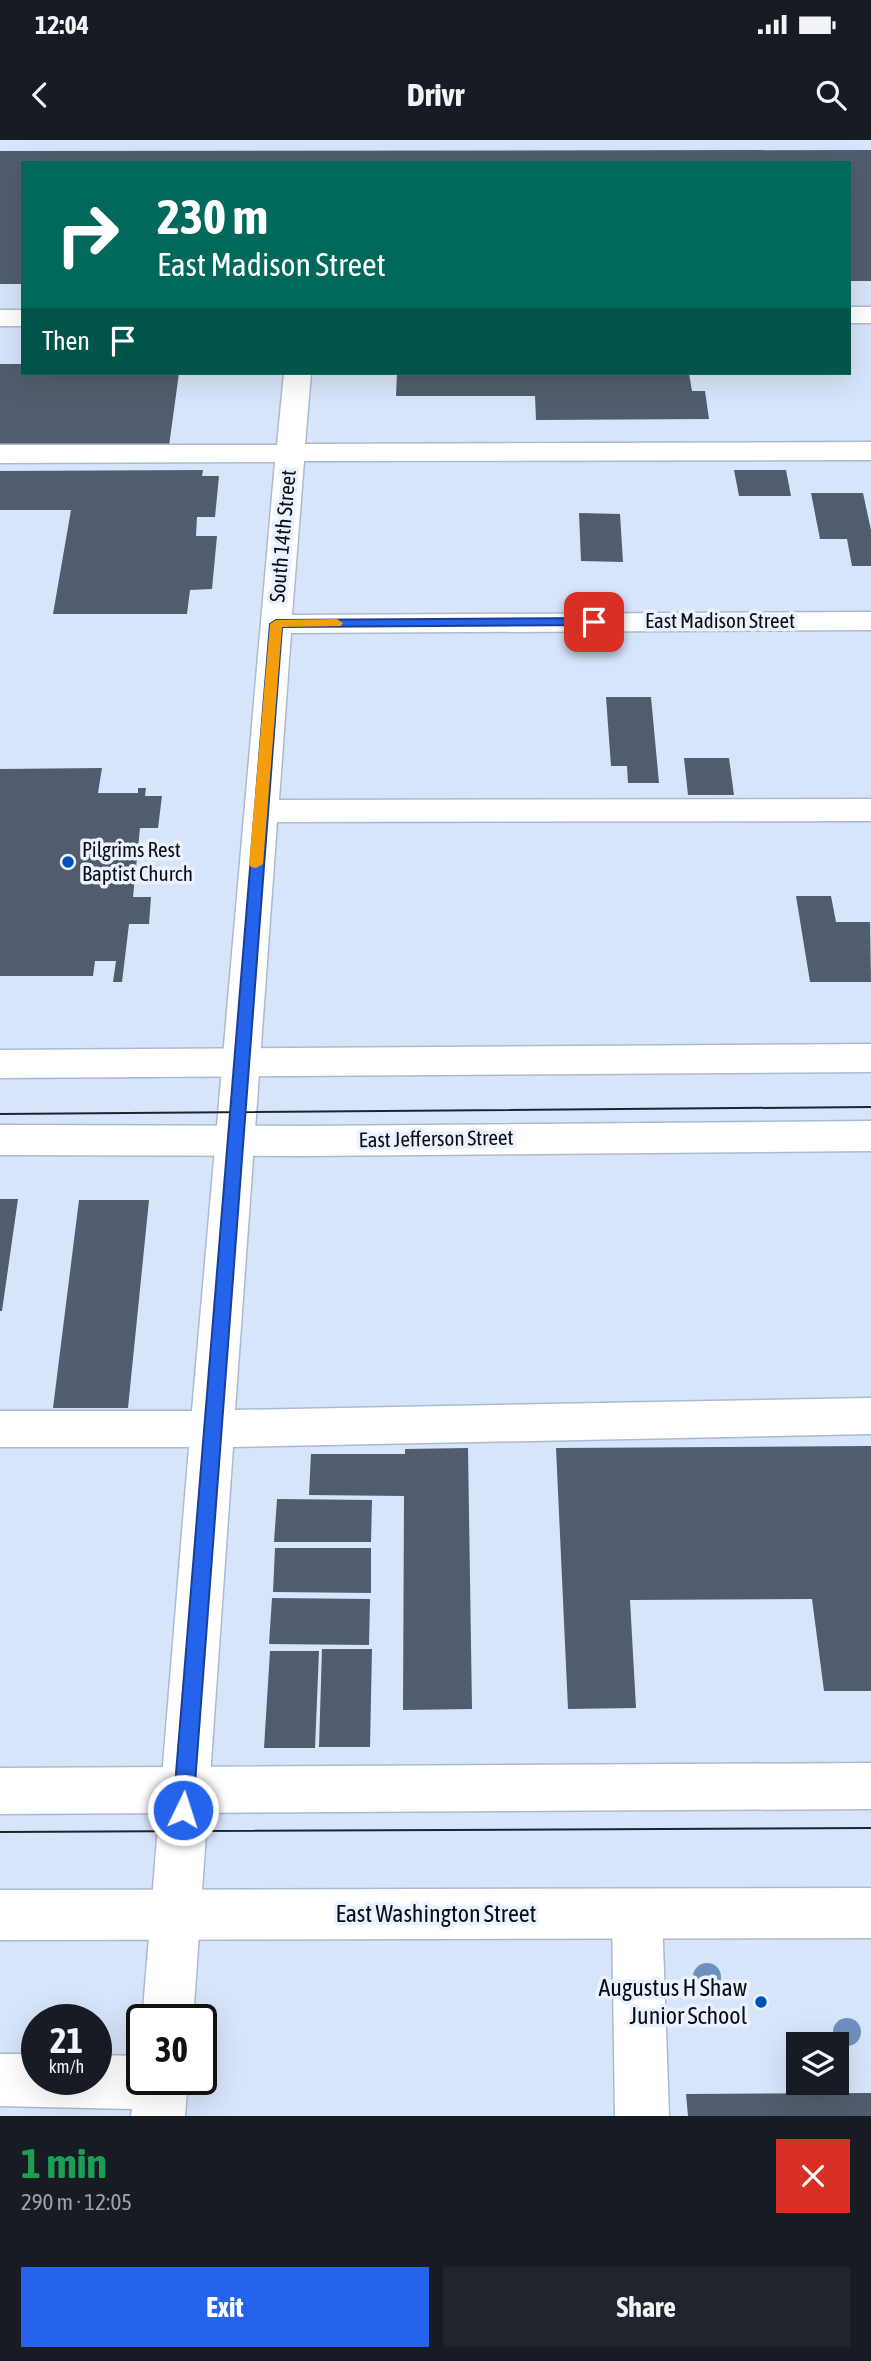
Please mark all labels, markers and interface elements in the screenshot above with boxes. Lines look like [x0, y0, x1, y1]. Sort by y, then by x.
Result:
text: 12:04 [35, 10, 89, 40]
icon: back [21, 76, 59, 114]
text: Drivr [407, 76, 464, 113]
icon: search [812, 76, 850, 114]
text: 230 m [157, 188, 268, 244]
icon: right [42, 189, 133, 280]
text: East Madison Street [157, 246, 386, 283]
icon: arrive [104, 322, 142, 360]
text: Then [42, 326, 90, 356]
street label: South 14th Street [264, 469, 300, 603]
pin [564, 592, 624, 652]
icon: arrive [575, 603, 613, 641]
street label: East Madison Street [645, 608, 795, 632]
place label: Pilgrims Rest Baptist Church [82, 837, 193, 885]
marker: Pilgrims Rest Baptist Church [60, 854, 76, 870]
street label: East Jefferson Street [358, 1125, 514, 1151]
position arrow [146, 1773, 220, 1847]
street label: East Washington Street [335, 1900, 537, 1927]
place label: Augustus H Shaw Junior School [599, 1974, 748, 2029]
marker: Augustus H Shaw Junior School [753, 1994, 769, 2010]
speed limit sign: 30 [126, 2004, 217, 2095]
text: 21 [50, 2020, 83, 2060]
map controls [786, 2032, 849, 2095]
button: layers [786, 2032, 849, 2095]
text: km/h [49, 2056, 84, 2077]
text: 1 min [21, 2139, 107, 2187]
button: close [776, 2139, 850, 2213]
text: 290 m · 12:05 [21, 2189, 132, 2215]
button: Exit [21, 2267, 429, 2347]
button: Share [443, 2267, 850, 2347]

